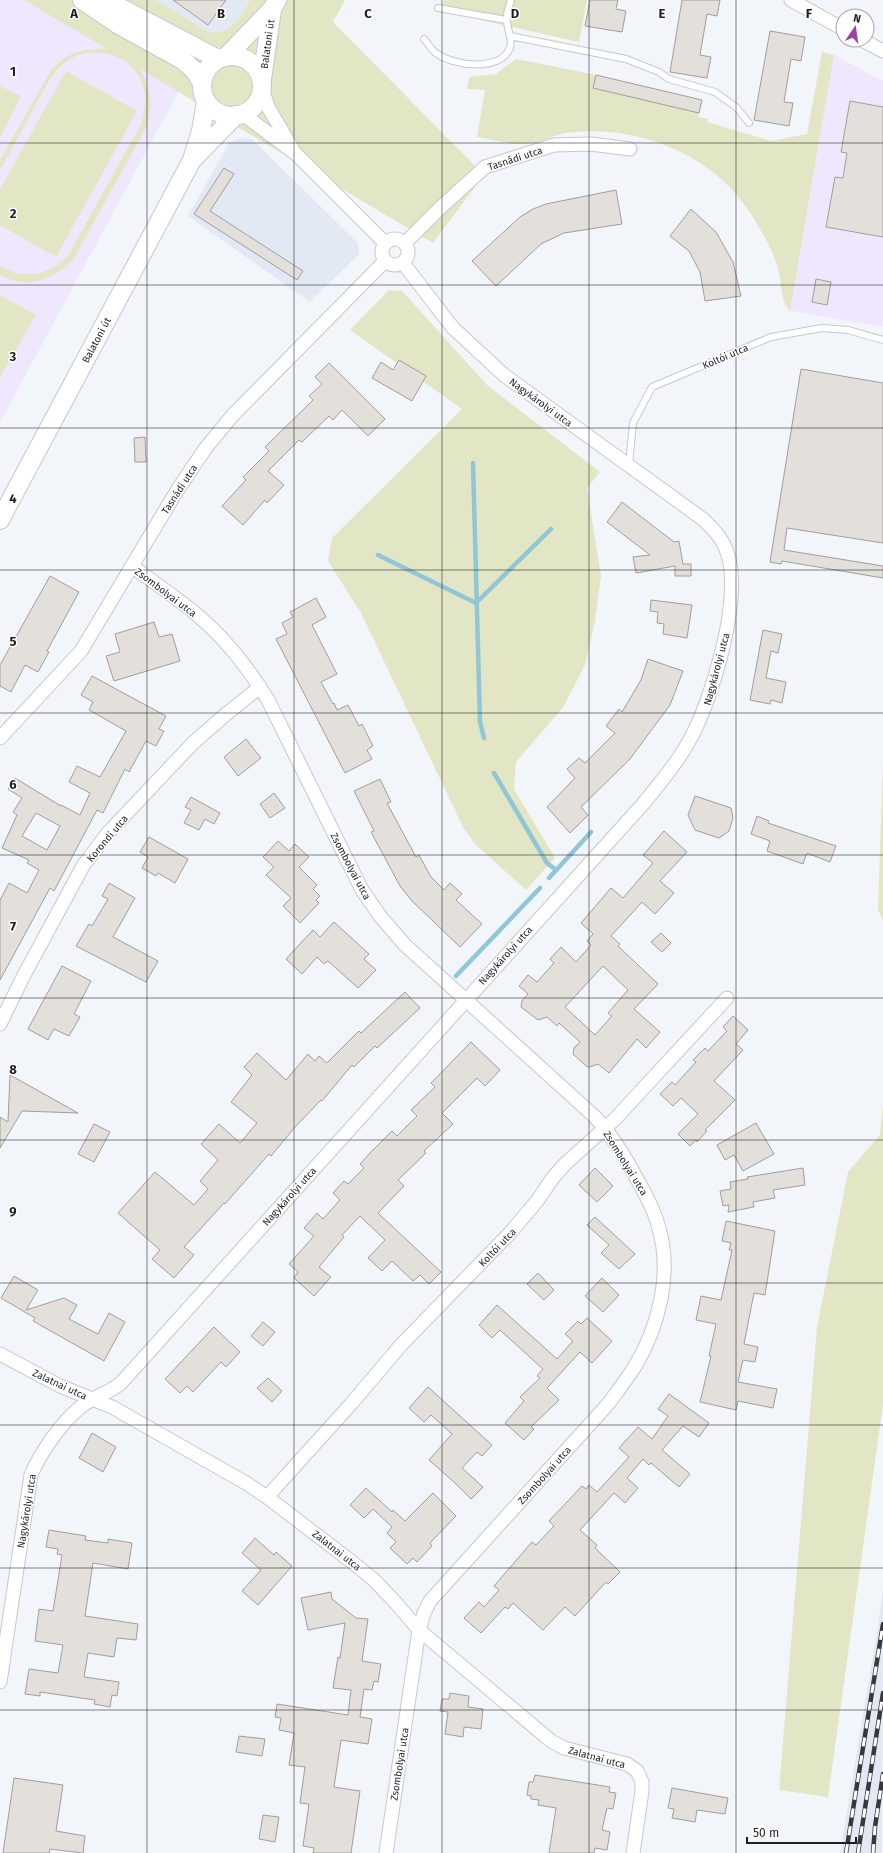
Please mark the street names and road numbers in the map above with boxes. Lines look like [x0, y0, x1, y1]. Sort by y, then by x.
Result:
street label: Balatoni út [258, 18, 277, 70]
street label: Tasnádi utca [486, 144, 544, 173]
street label: Balatoni út [79, 315, 114, 365]
street label: Koltói utca [701, 342, 750, 372]
street label: Nagykárolyi utca [507, 376, 574, 430]
street label: Tasnádi utca [159, 462, 200, 517]
street label: Zsombolyai utca [132, 566, 198, 620]
street label: Nagykárolyi utca [701, 632, 732, 707]
street label: Korondi utca [85, 813, 131, 865]
street label: Zsombolyai utca [327, 831, 373, 902]
street label: Nagykárolyi utca [476, 924, 535, 987]
street label: Zsombolyai utca [600, 1129, 650, 1198]
street label: Nagykárolyi utca [260, 1165, 319, 1228]
street label: Koltói utca [476, 1226, 519, 1269]
street label: Zalatnai utca [31, 1367, 89, 1403]
street label: Zsombolyai utca [516, 1444, 574, 1507]
street label: Nagykárolyi utca [15, 1473, 39, 1549]
street label: Zalatnai utca [310, 1528, 363, 1574]
street label: Zsombolyai utca [388, 1727, 412, 1802]
street label: Zalatnai utca [567, 1745, 627, 1771]

